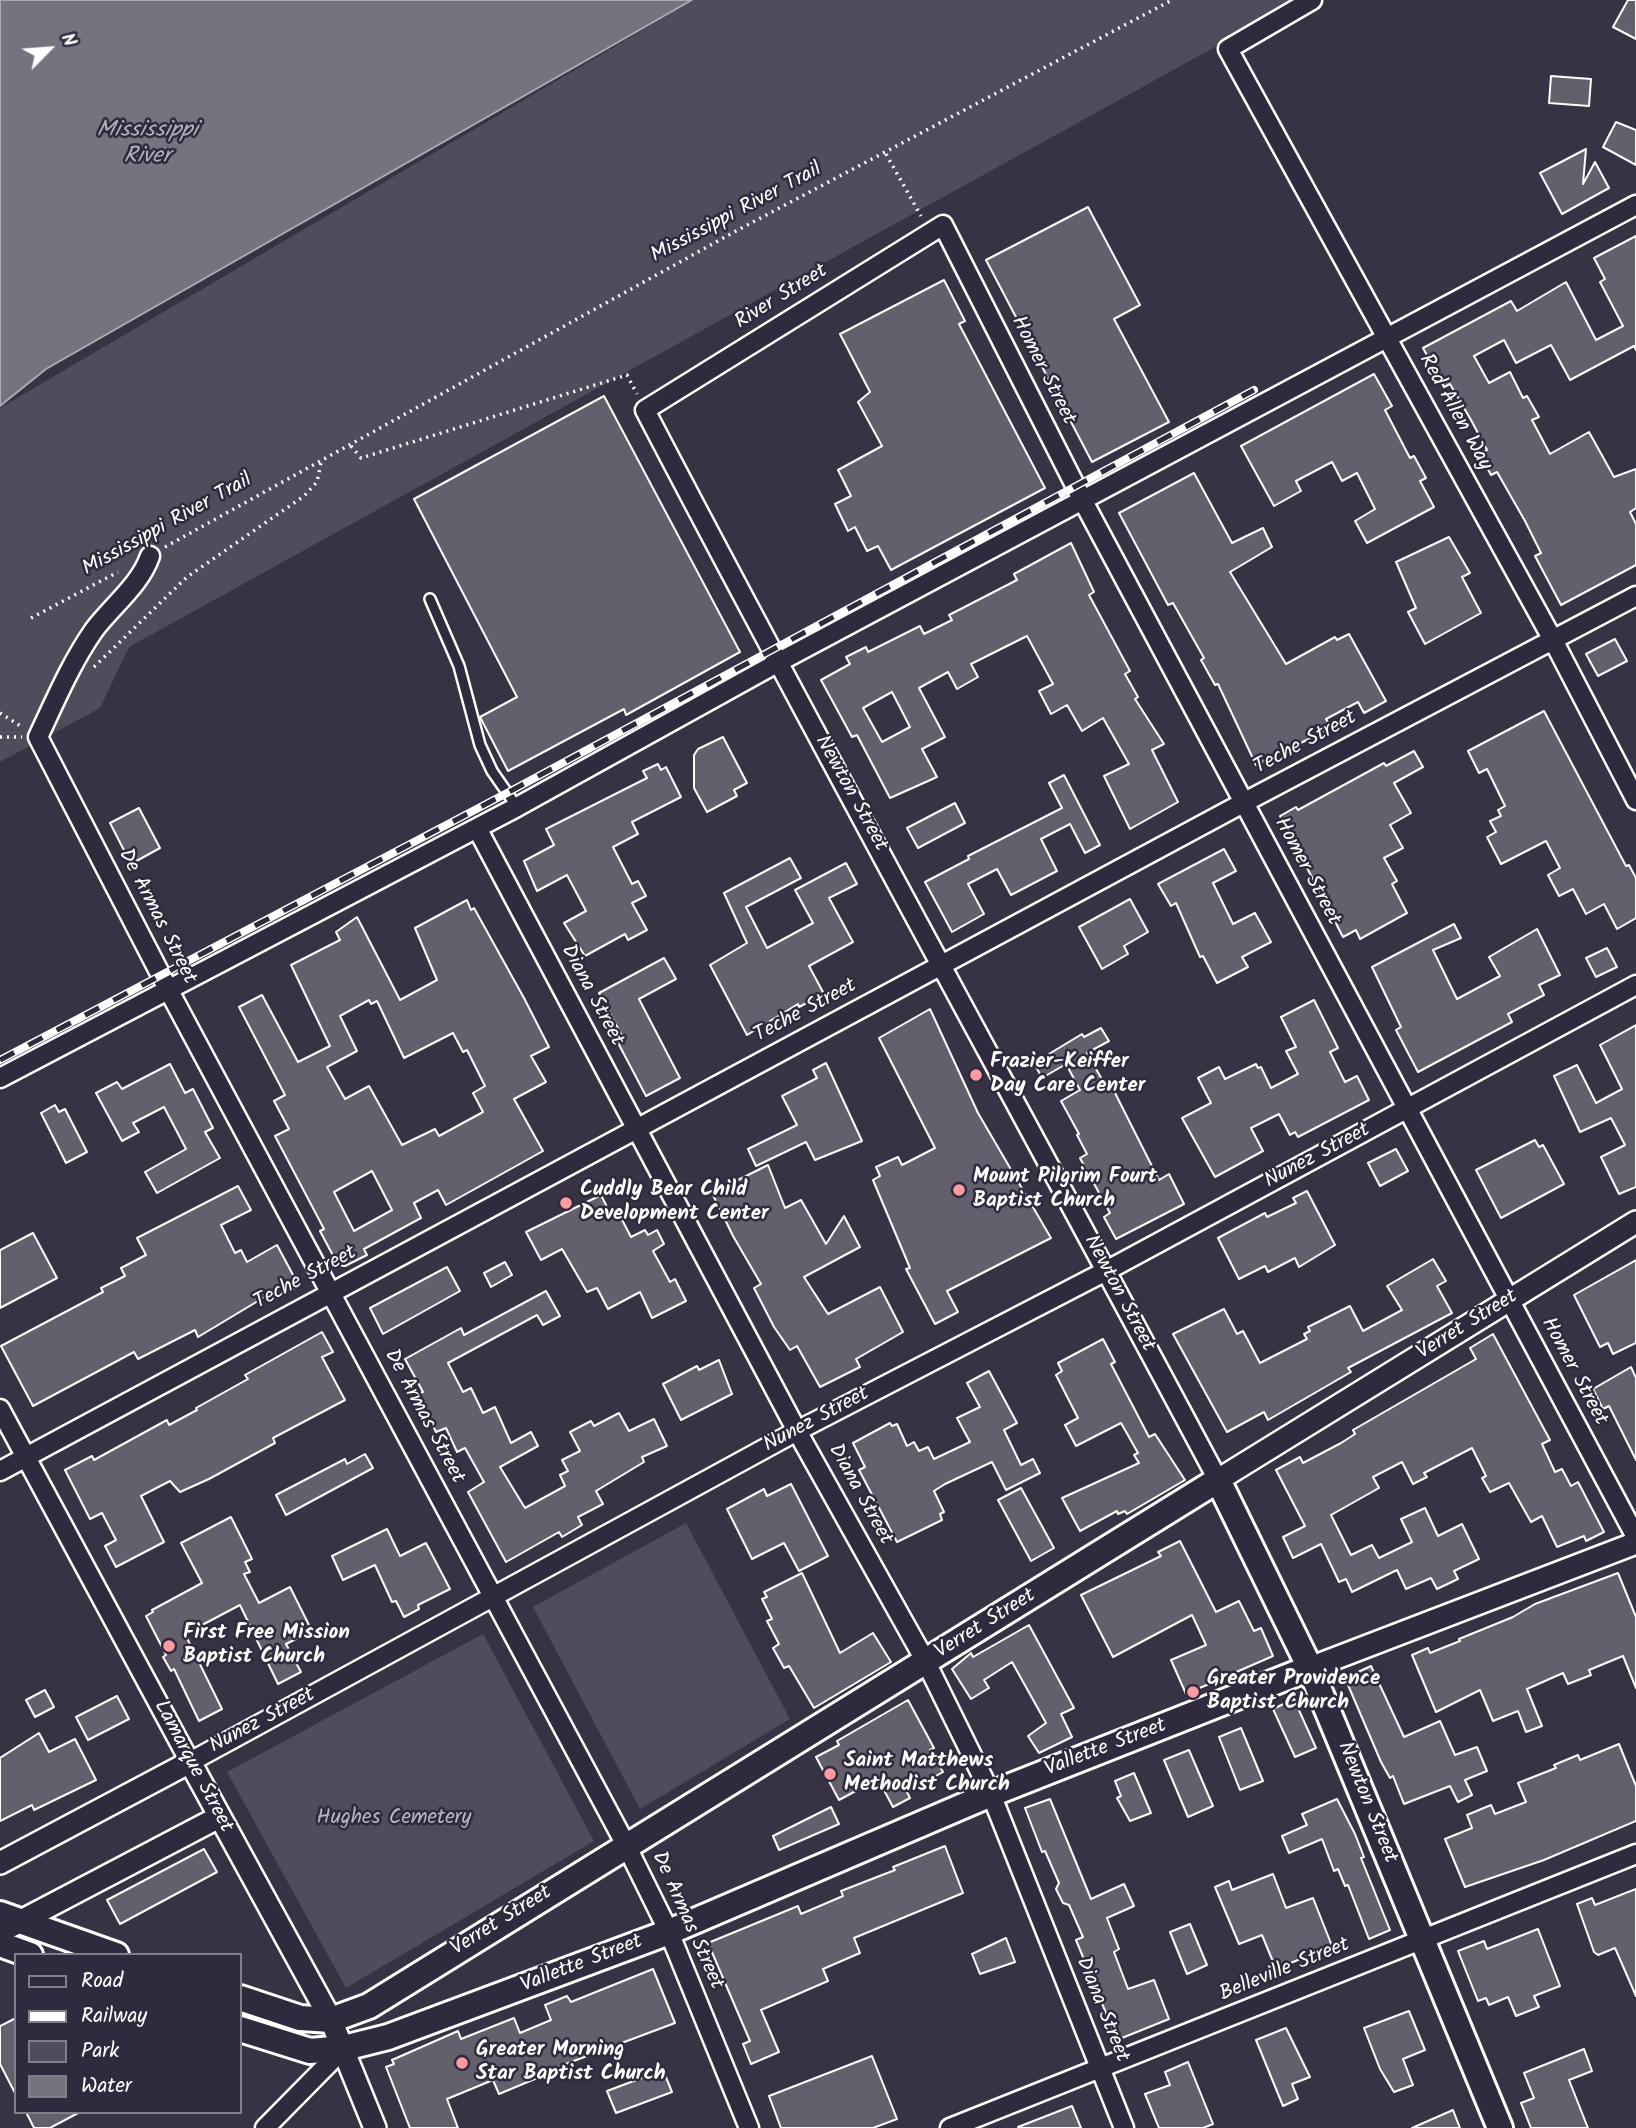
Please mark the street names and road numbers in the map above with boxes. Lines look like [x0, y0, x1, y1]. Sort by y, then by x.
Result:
street label: Mississippi River Trail [647, 158, 827, 270]
street label: River Street [731, 260, 833, 336]
street label: Homer Street [1004, 313, 1080, 429]
street label: Red Allen Way [1412, 351, 1496, 475]
street label: Mississippi River Trail [79, 469, 257, 583]
street label: Teche Street [1250, 706, 1362, 782]
street label: Newton Street [808, 732, 892, 856]
street label: Homer Street [1267, 814, 1345, 930]
street label: De Armas Street [111, 845, 201, 989]
street label: Diana Street [554, 941, 628, 1051]
street label: Teche Street [750, 974, 862, 1050]
street label: Nunez Street [1261, 1119, 1375, 1195]
street label: Newton Street [1077, 1231, 1159, 1357]
street label: Teche Street [250, 1241, 362, 1317]
street label: Verret Street [1413, 1285, 1523, 1367]
street label: Homer Street [1534, 1314, 1612, 1430]
street label: De Armas Street [377, 1346, 469, 1488]
street label: Nunez Street [760, 1383, 874, 1459]
street label: Diana Street [821, 1440, 897, 1550]
street label: Verret Street [931, 1584, 1041, 1666]
street label: Nunez Street [206, 1684, 320, 1760]
street label: Lamarque Street [147, 1697, 237, 1837]
street label: Vallette Street [1042, 1714, 1170, 1784]
street label: Newton Street [1330, 1739, 1402, 1867]
street label: De Armas Street [644, 1848, 728, 1994]
street label: Verret Street [447, 1881, 557, 1963]
street label: Vallette Street [518, 1930, 646, 2000]
street label: Belleville Street [1216, 1933, 1354, 2009]
street label: Diana Street [1069, 1954, 1133, 2066]

